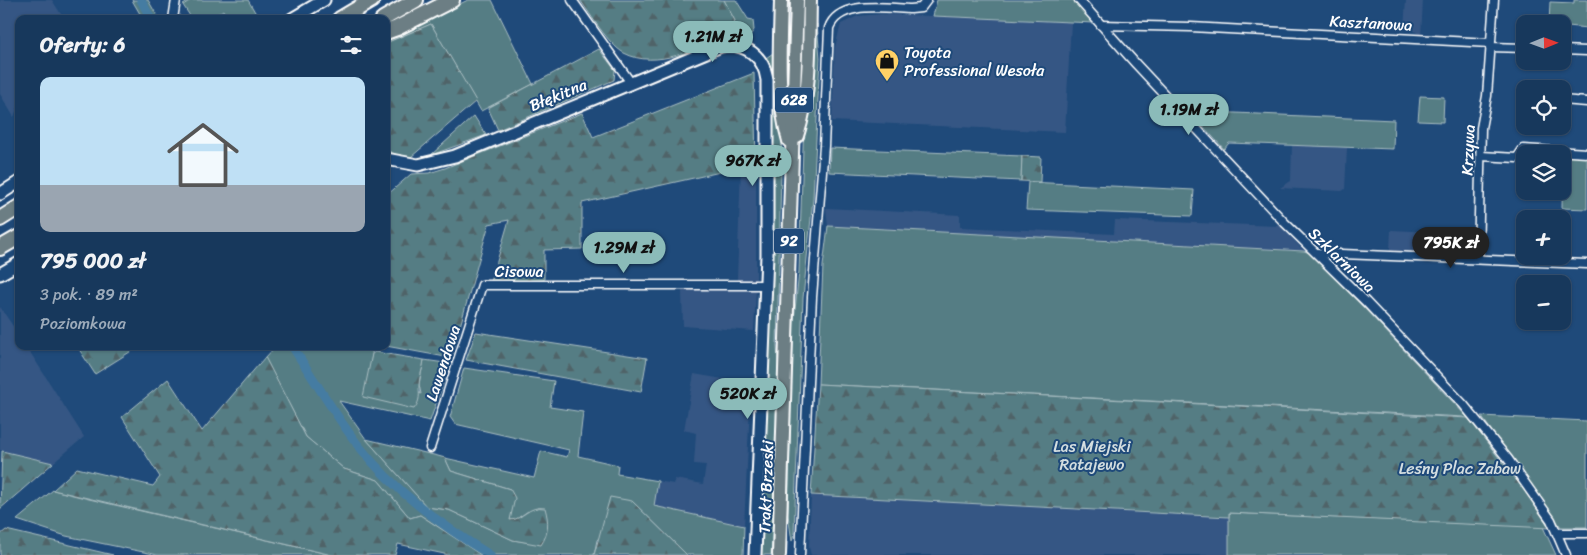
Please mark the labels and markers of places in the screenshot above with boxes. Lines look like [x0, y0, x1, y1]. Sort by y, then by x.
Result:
pin: 1.21M zł [661, 20, 765, 63]
place label: Toyota Professional Wesoła [904, 38, 1045, 85]
shop icon: Toyota Professional Wesoła [874, 48, 900, 82]
pin: 1.19M zł [1137, 94, 1241, 136]
pin: 967K zł [707, 144, 799, 187]
pin: 795K zł [1405, 226, 1497, 269]
pin: 1.29M zł [572, 232, 676, 274]
pin: 520K zł [702, 378, 794, 420]

